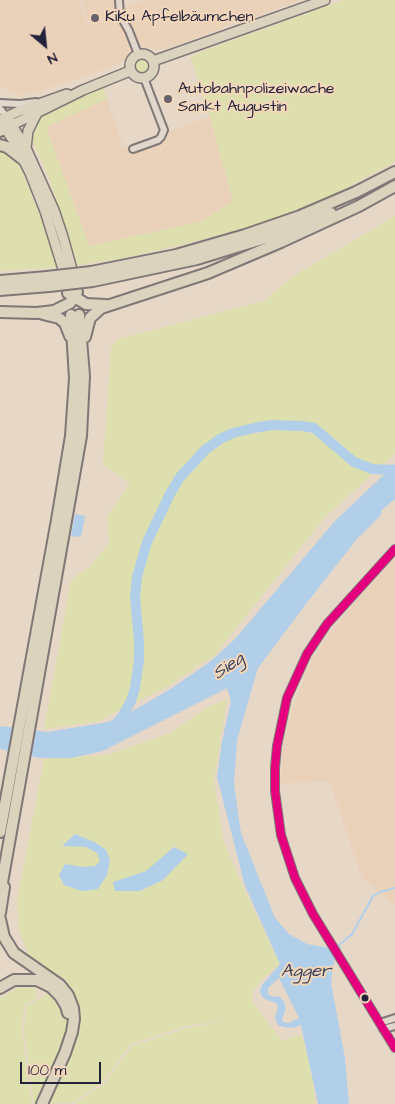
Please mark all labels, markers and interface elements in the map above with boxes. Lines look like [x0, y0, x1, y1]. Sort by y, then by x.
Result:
place label: KiKu Apfelbäumchen [105, 8, 254, 28]
marker: KiKu Apfelbäumchen [89, 12, 101, 24]
north arrow [20, 20, 70, 70]
text: N [43, 47, 61, 69]
place label: Autobahnpolizeiwache Sankt Augustin [178, 80, 335, 118]
marker: Autobahnpolizeiwache Sankt Augustin [162, 93, 174, 105]
water label: Sieg [209, 649, 249, 685]
water label: Agger [281, 961, 331, 983]
unlabelled marker [360, 993, 370, 1003]
scale bar [22, 1052, 104, 1084]
text: 100 m [28, 1060, 67, 1081]

